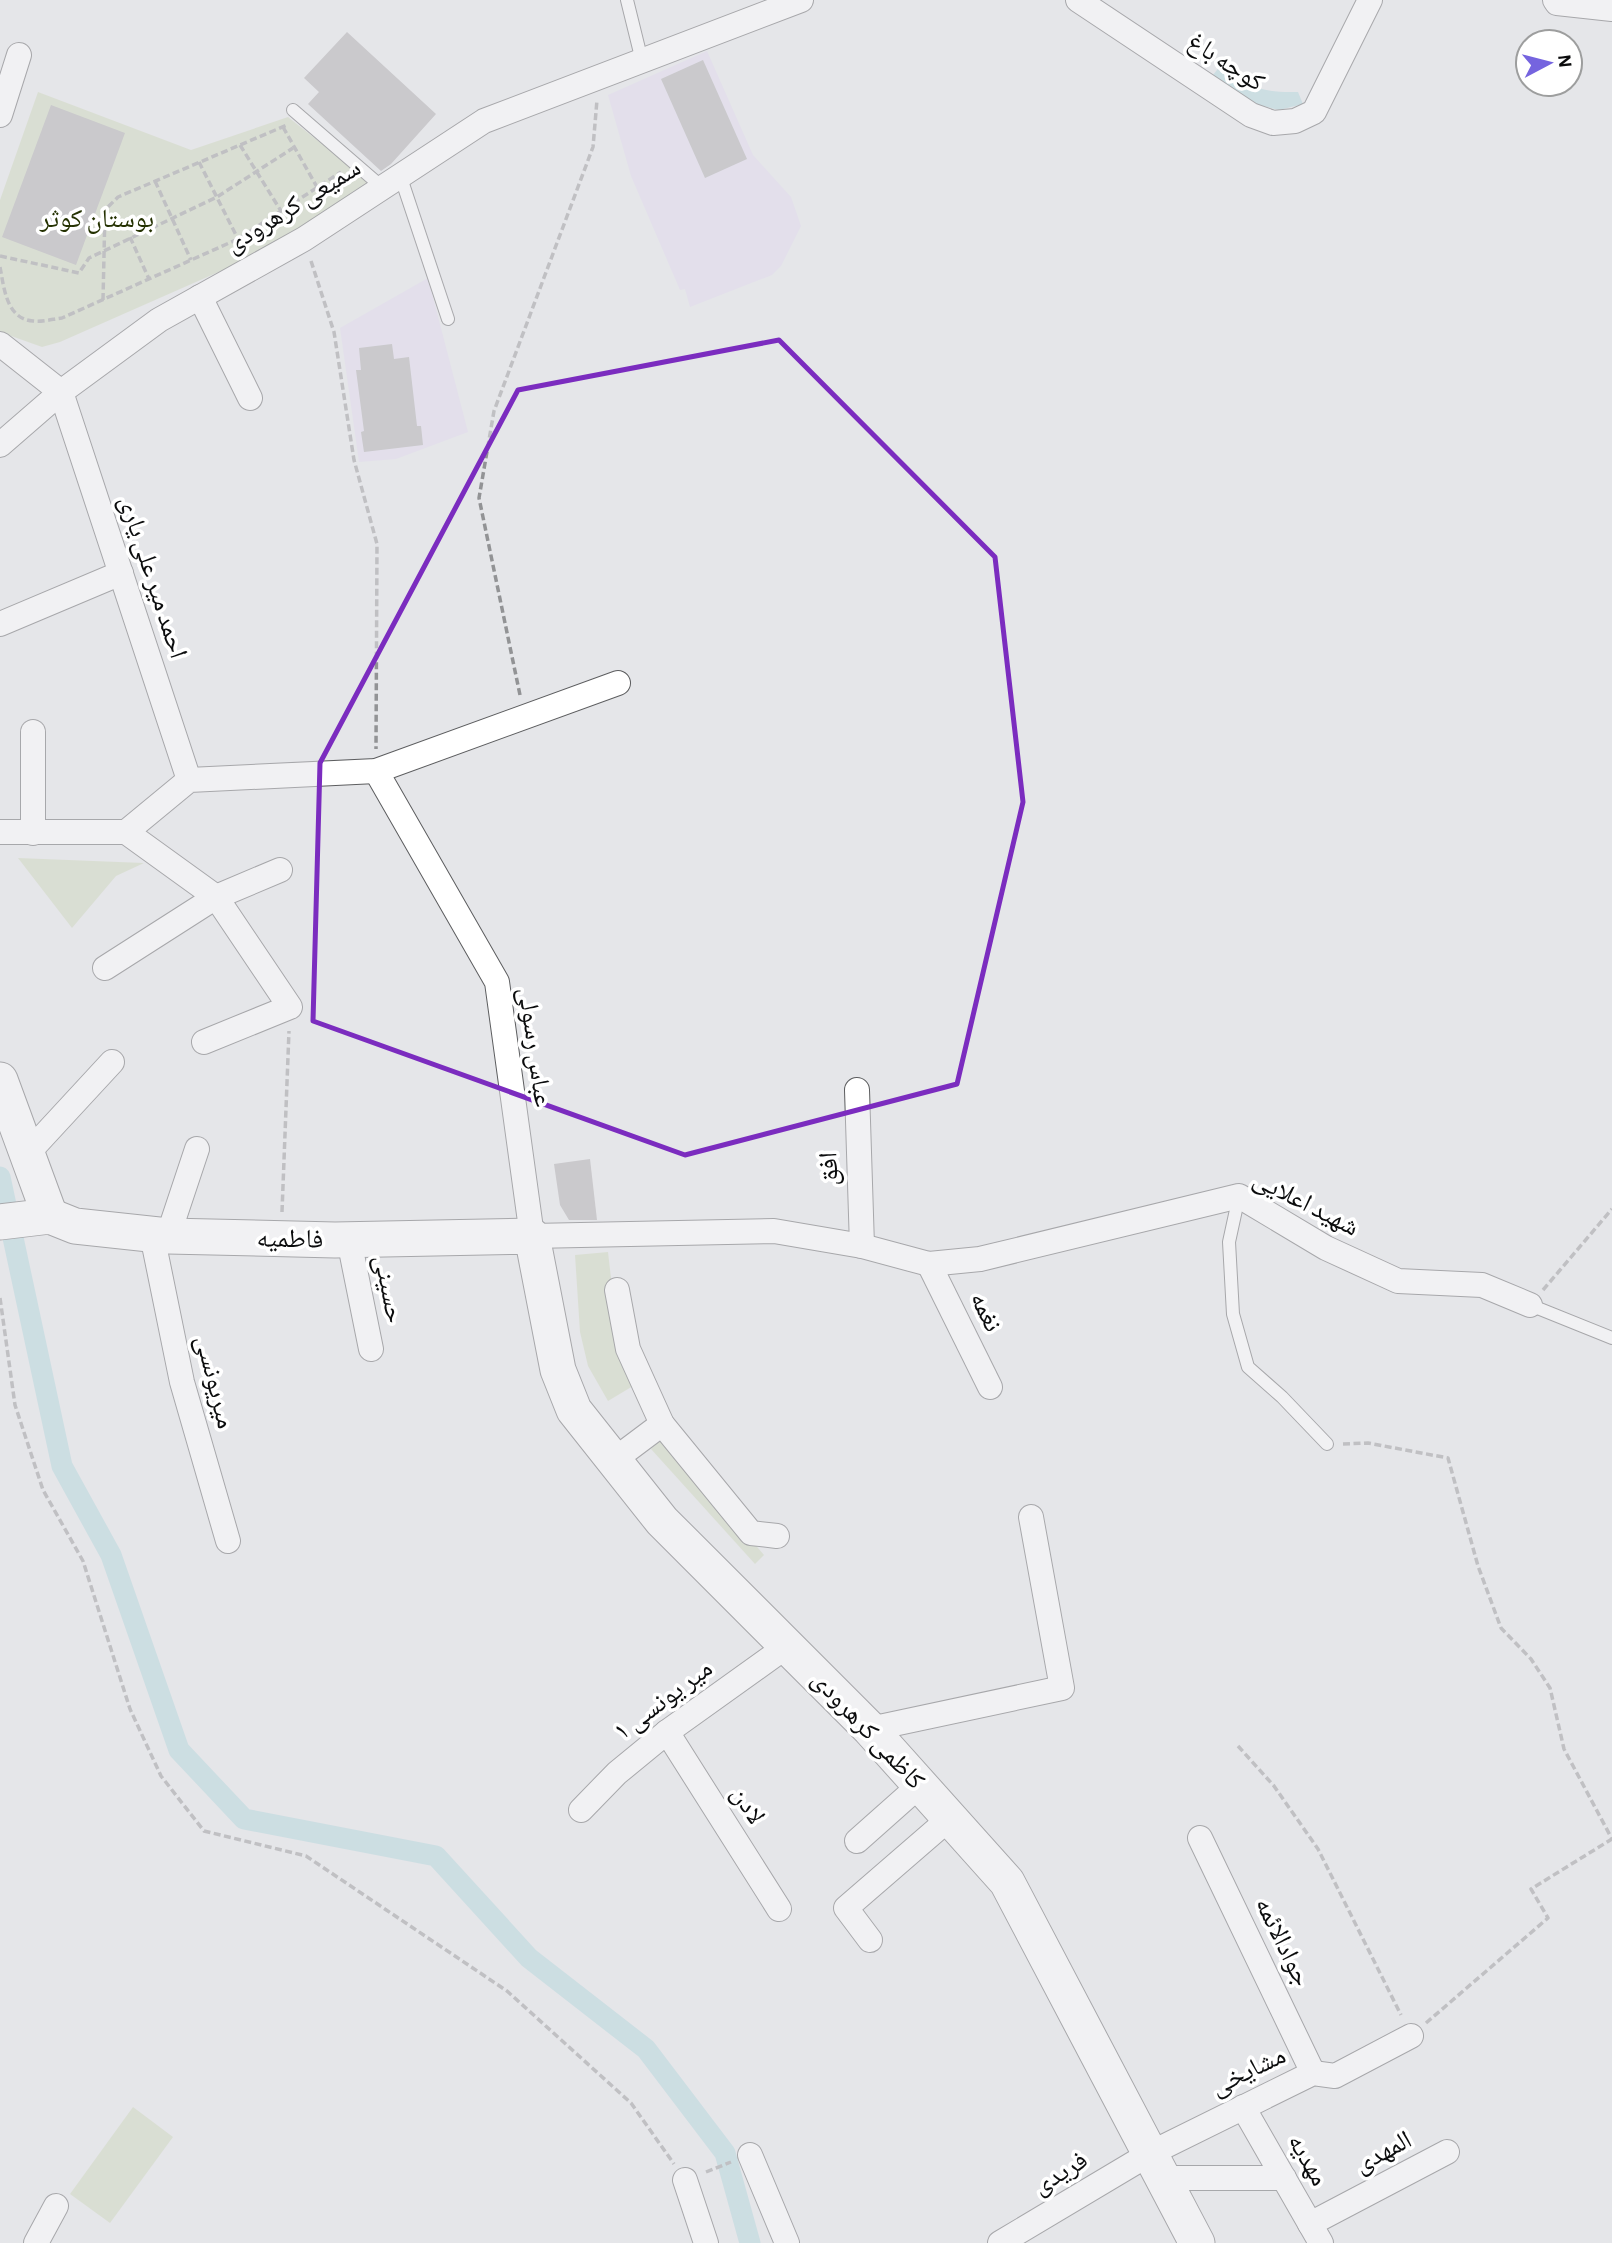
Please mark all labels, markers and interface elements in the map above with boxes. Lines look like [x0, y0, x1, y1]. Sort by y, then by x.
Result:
street label: کوچه باغ [1182, 28, 1269, 98]
north arrow [1514, 28, 1584, 98]
text: N [1554, 53, 1575, 69]
street label: سمیعی کرهرودی [221, 154, 366, 260]
park label: بوستان کوثر [39, 206, 154, 234]
street label: احمد میر علی یاری [113, 492, 192, 662]
street label: عباس رسولی [512, 985, 556, 1109]
street label: افق [815, 1152, 845, 1186]
street label: شهید اعلایی [1248, 1165, 1363, 1242]
street label: فاطمیه [257, 1225, 323, 1253]
street label: حسینی [368, 1253, 408, 1326]
street label: نغمه [965, 1288, 1007, 1336]
street label: میریونسی [189, 1333, 239, 1432]
street label: میر یونسی ۱ [609, 1655, 718, 1747]
street label: کاظمی کرهرودی [805, 1666, 929, 1796]
street label: لادن [725, 1781, 769, 1830]
street label: جوادالائمه [1250, 1894, 1315, 1991]
street label: مشایخی [1206, 2042, 1290, 2102]
street label: المهدی [1350, 2126, 1417, 2180]
street label: مهدیه [1283, 2130, 1333, 2190]
street label: فریدی [1028, 2147, 1093, 2201]

